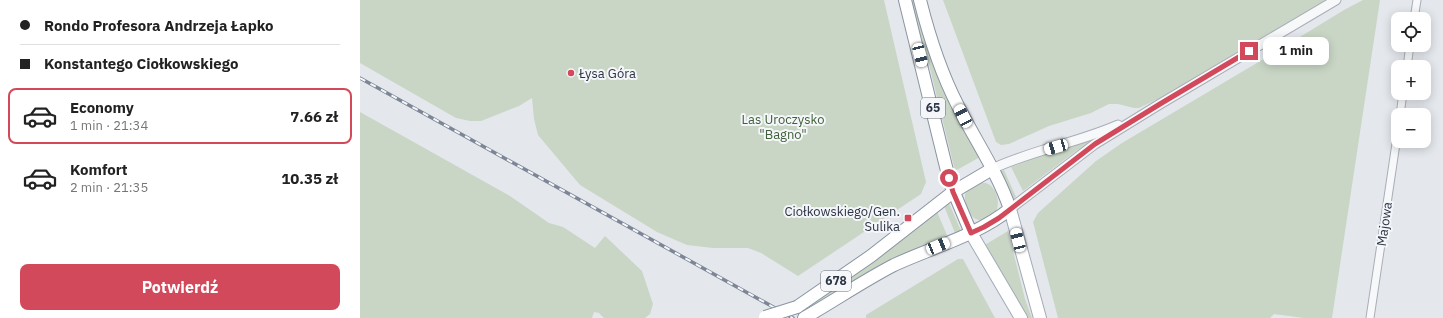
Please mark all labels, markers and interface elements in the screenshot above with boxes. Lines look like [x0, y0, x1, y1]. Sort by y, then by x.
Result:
map controls [1391, 12, 1431, 148]
button: locate [1391, 12, 1431, 52]
text: Rondo Profesora Andrzeja Łapko [44, 16, 274, 35]
callout: 1 min [1263, 37, 1329, 65]
car [911, 42, 929, 68]
route end [1240, 42, 1258, 60]
text: 1 min [1279, 42, 1313, 59]
text: Konstantego Ciołkowskiego [44, 54, 238, 73]
button: + [1391, 60, 1431, 100]
place label: Łysa Góra [578, 65, 636, 82]
marker: Łysa Góra [566, 68, 576, 78]
icon: car [22, 98, 58, 134]
text: Economy [70, 98, 134, 117]
road number: 65 [921, 98, 945, 118]
car [952, 103, 974, 129]
text: 7.66 zł [290, 107, 338, 126]
button: − [1391, 108, 1431, 148]
park label: Las Uroczysko "Bagno" [742, 111, 824, 143]
text: 1 min · 21:34 [70, 117, 148, 134]
car [1043, 138, 1069, 156]
icon: car [22, 160, 58, 196]
text: Komfort [70, 160, 128, 179]
text: 10.35 zł [281, 169, 338, 188]
route start [940, 169, 958, 187]
text: 2 min · 21:35 [70, 179, 148, 196]
street label: Majowa [1373, 201, 1396, 247]
place label: Ciołkowskiego/Gen. Sulika [784, 203, 900, 235]
marker: Ciołkowskiego/Gen. Sulika [903, 213, 913, 223]
car [1009, 227, 1027, 253]
car [925, 236, 951, 256]
button: Potwierdź [20, 264, 340, 310]
road number: 678 [821, 271, 851, 291]

